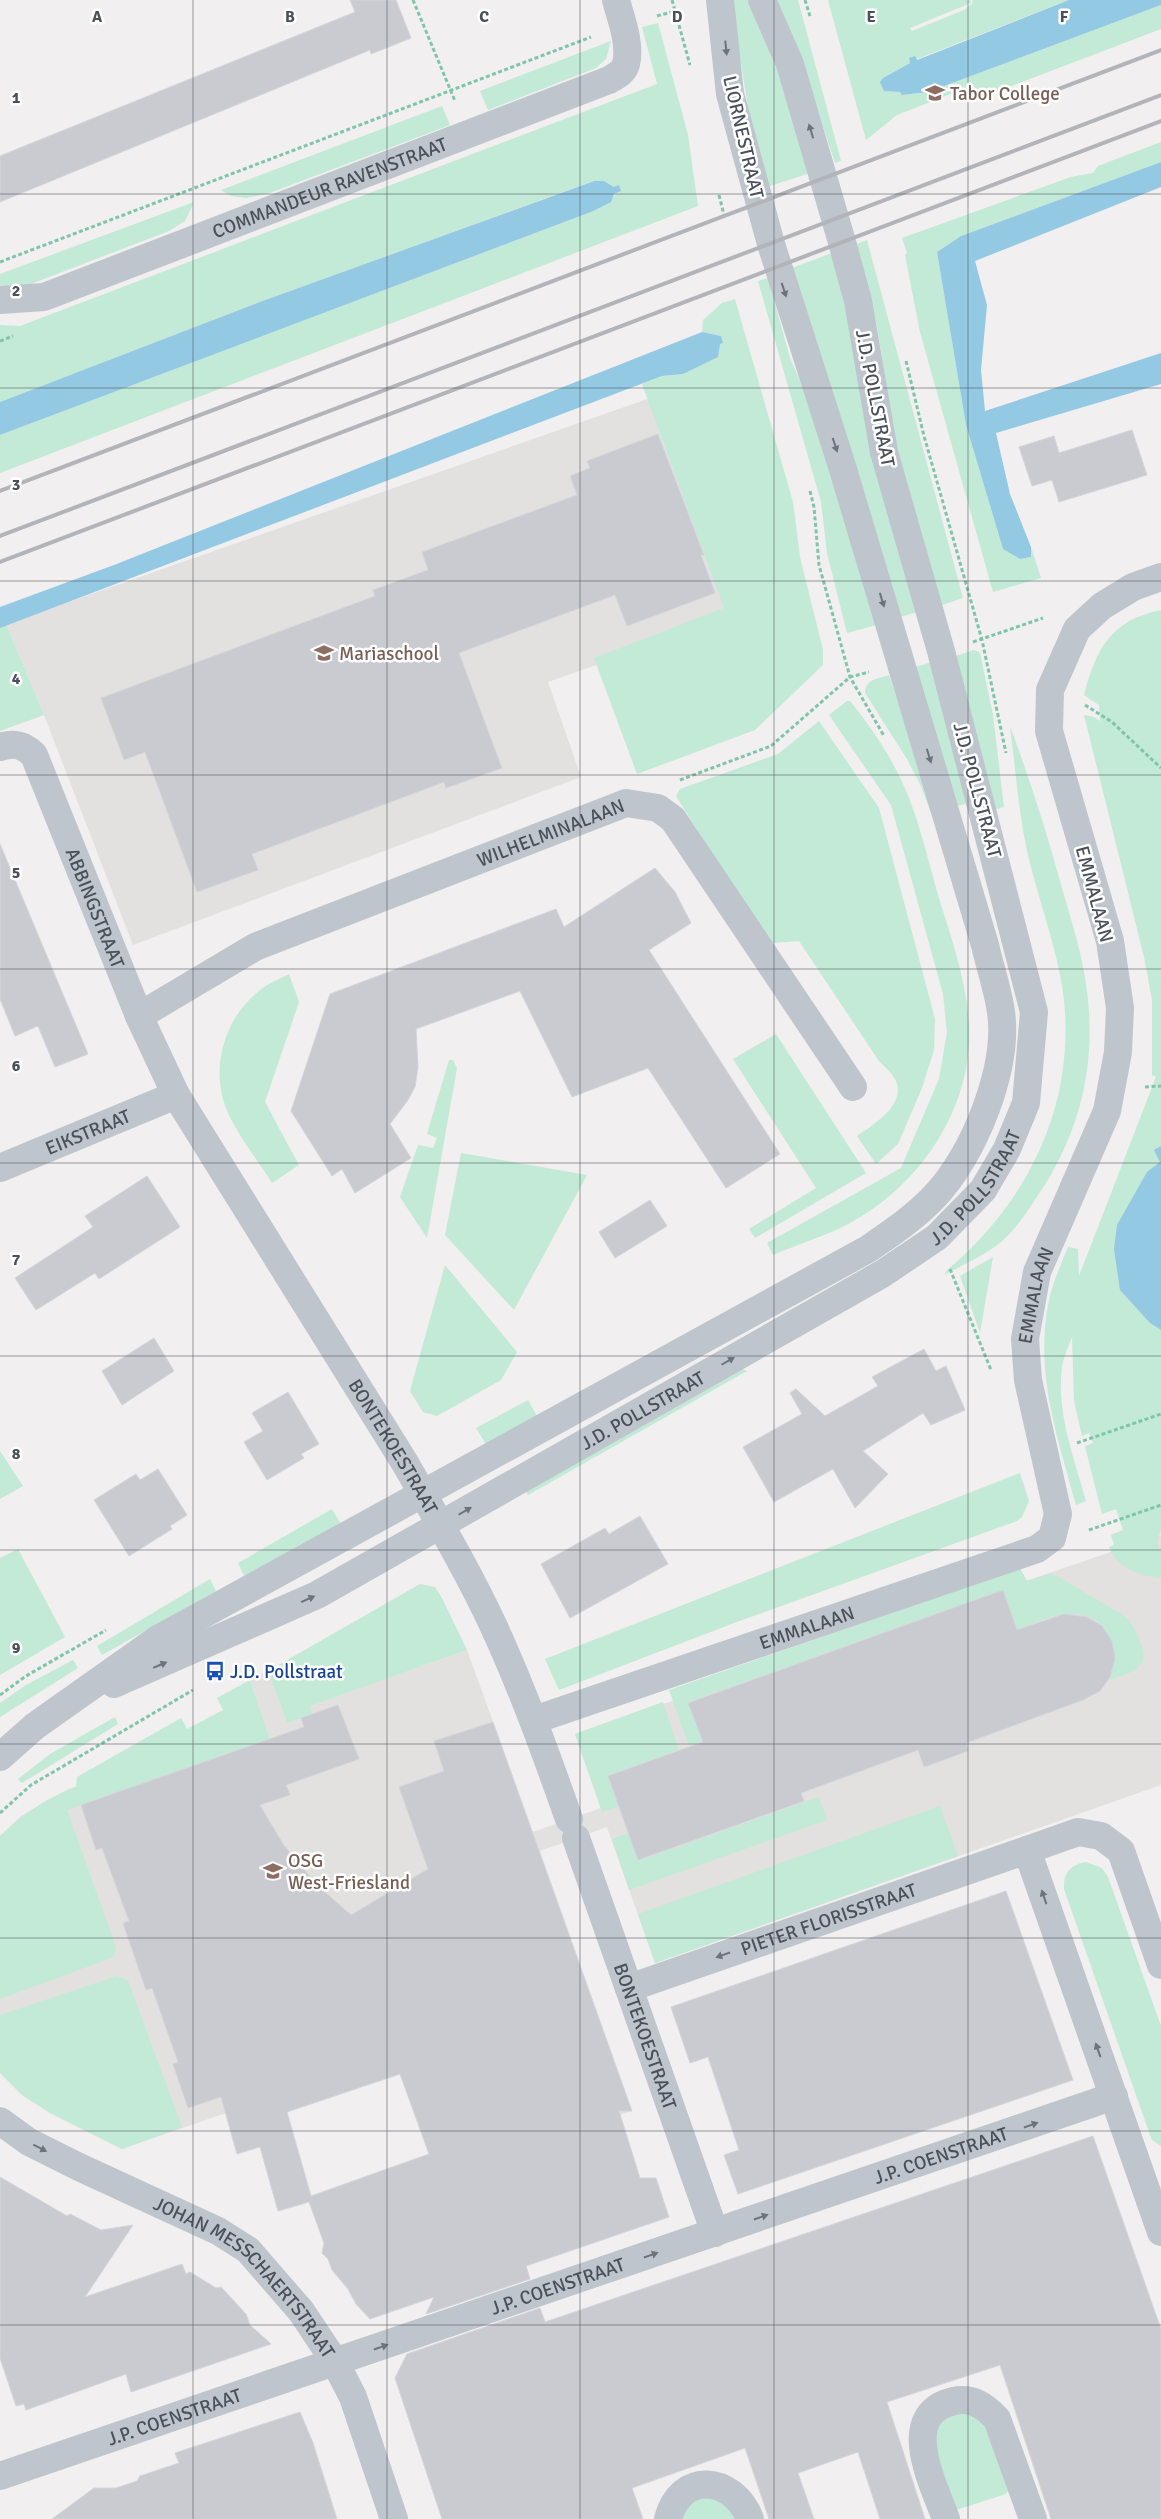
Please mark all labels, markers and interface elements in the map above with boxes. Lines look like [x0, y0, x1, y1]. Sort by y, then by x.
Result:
text: A [92, 7, 103, 27]
text: B [285, 7, 295, 27]
text: C [479, 7, 489, 27]
text: D [672, 7, 683, 27]
text: E [866, 7, 876, 27]
text: F [1060, 7, 1069, 27]
one-way arrow [722, 41, 730, 57]
street label: LIORNESTRAAT [717, 74, 769, 202]
school or university icon: Tabor College [924, 82, 946, 104]
place label: Tabor College [950, 82, 1060, 106]
text: 1 [12, 88, 21, 108]
one-way arrow [806, 123, 814, 138]
street label: COMMANDEUR RAVENSTRAAT [209, 132, 451, 244]
text: 2 [12, 281, 20, 301]
one-way arrow [781, 283, 789, 298]
street label: J.D. POLLSTRAAT [850, 328, 900, 469]
one-way arrow [832, 437, 839, 452]
text: 3 [12, 475, 20, 495]
one-way arrow [878, 593, 886, 608]
school or university icon: Mariaschool [313, 642, 335, 664]
place label: Mariaschool [339, 642, 439, 666]
text: 4 [12, 669, 21, 689]
street label: J.D. POLLSTRAAT [947, 720, 1007, 861]
one-way arrow [925, 749, 933, 764]
street label: WILHELMINALAAN [474, 794, 628, 873]
street label: EMMALAAN [1070, 843, 1118, 945]
street label: ABBINGSTRAAT [60, 845, 130, 973]
text: 5 [12, 863, 20, 883]
text: 6 [12, 1056, 21, 1076]
street label: EIKSTRAAT [42, 1104, 135, 1161]
street label: J.D. POLLSTRAAT [926, 1126, 1027, 1251]
street label: EMMALAAN [1013, 1243, 1059, 1346]
text: 7 [12, 1250, 21, 1270]
one-way arrow [721, 1357, 735, 1365]
street label: J.D. POLLSTRAAT [577, 1366, 710, 1456]
street label: BONTEKOESTRAAT [343, 1375, 443, 1519]
text: 8 [12, 1444, 21, 1464]
one-way arrow [459, 1506, 472, 1515]
one-way arrow [301, 1594, 315, 1602]
street label: EMMALAAN [756, 1601, 858, 1656]
text: 9 [12, 1638, 21, 1658]
bus stop icon: J.D. Pollstraat [204, 1660, 226, 1682]
place label: J.D. Pollstraat [230, 1660, 343, 1684]
one-way arrow [153, 1661, 168, 1669]
place label: OSG West-Friesland [288, 1849, 410, 1895]
school or university icon: OSG West-Friesland [262, 1860, 284, 1882]
street label: PIETER FLORISSTRAAT [738, 1878, 920, 1961]
one-way arrow [1040, 1889, 1048, 1904]
one-way arrow [715, 1952, 730, 1959]
street label: BONTEKOESTRAAT [608, 1960, 682, 2113]
one-way arrow [1093, 2043, 1101, 2058]
one-way arrow [1024, 2121, 1039, 2129]
street label: J.P. COENSTRAAT [871, 2122, 1012, 2190]
one-way arrow [33, 2144, 47, 2152]
street label: JOHAN MESSCHAERTSTRAAT [150, 2192, 340, 2363]
one-way arrow [754, 2213, 769, 2220]
one-way arrow [644, 2251, 659, 2259]
street label: J.P. COENSTRAAT [487, 2253, 629, 2321]
one-way arrow [374, 2343, 389, 2351]
street label: J.P. COENSTRAAT [104, 2383, 245, 2452]

